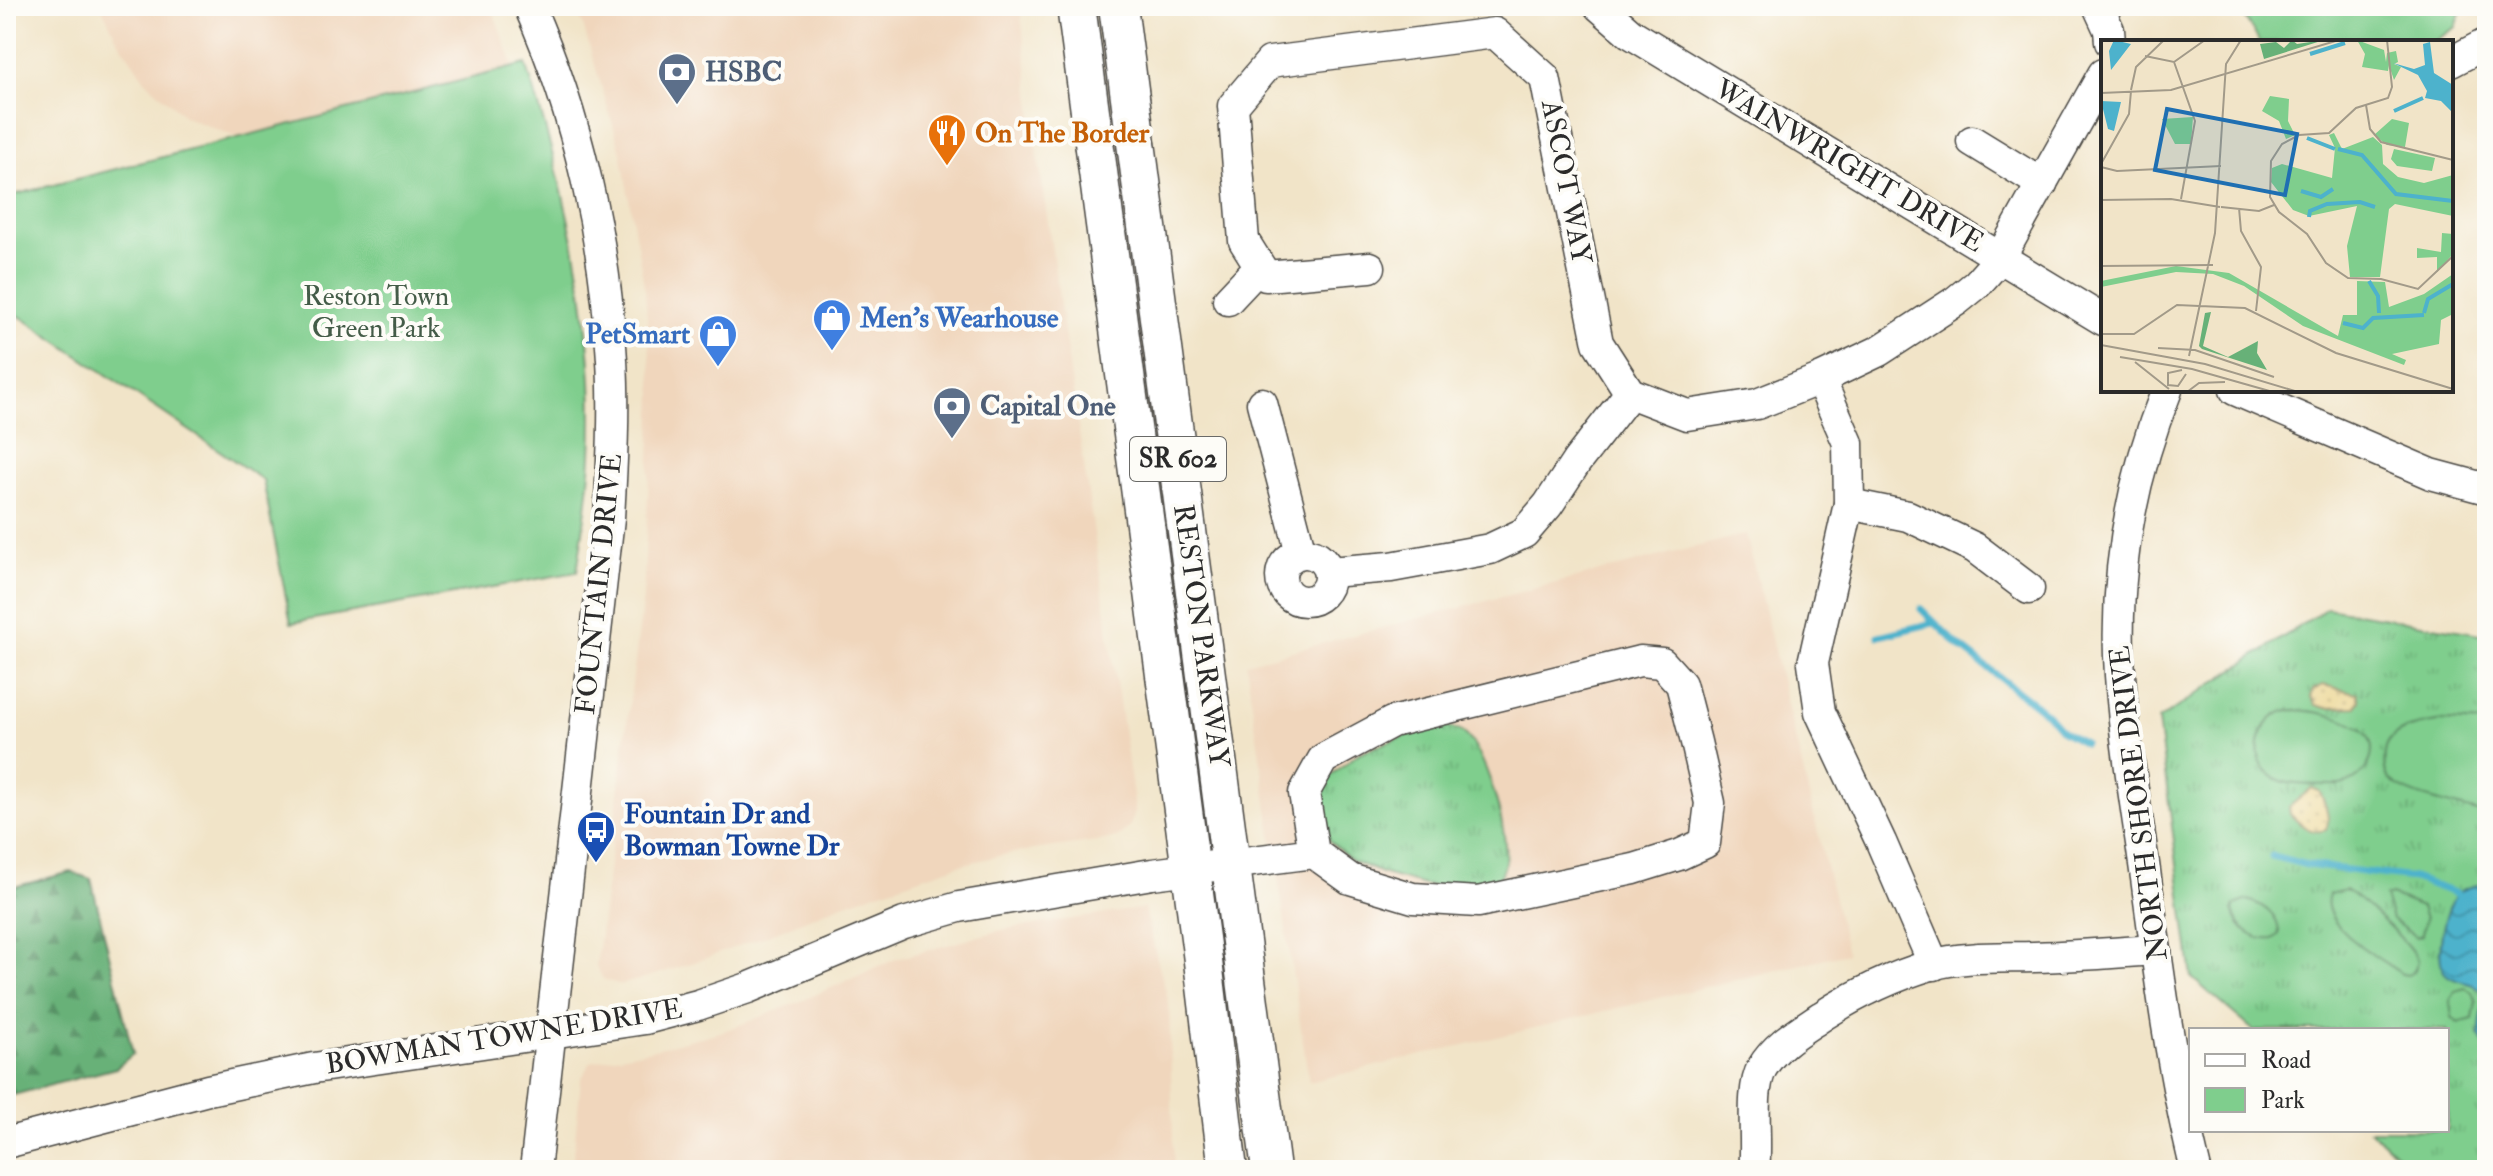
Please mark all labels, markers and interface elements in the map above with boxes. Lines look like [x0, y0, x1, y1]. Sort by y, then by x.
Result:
inset map [2101, 40, 2453, 392]
bank icon: HSBC [656, 51, 698, 106]
place label: HSBC [705, 55, 782, 90]
street label: WAINWRIGHT DRIVE [1707, 71, 1990, 260]
street label: ASCOT WAY [1533, 96, 1599, 268]
restaurant icon: On The Border [926, 112, 968, 167]
place label: On The Border [975, 116, 1150, 151]
park label: Reston Town Green Park [303, 279, 449, 346]
shop icon: Men's Wearhouse [811, 297, 853, 352]
place label: Men's Wearhouse [859, 301, 1059, 336]
shop icon: PetSmart [697, 313, 739, 368]
place label: PetSmart [585, 317, 690, 352]
bank icon: Capital One [931, 385, 973, 440]
place label: Capital One [980, 389, 1116, 424]
road number: SR 602 [1130, 437, 1226, 481]
street label: FOUNTAIN DRIVE [568, 452, 630, 716]
street label: RESTON PARKWAY [1165, 502, 1237, 771]
street label: NORTH SHORE DRIVE [2102, 644, 2176, 962]
place label: Fountain Dr and Bowman Towne Dr [624, 797, 840, 864]
bus stop icon: Fountain Dr and Bowman Towne Dr [575, 809, 617, 864]
street label: BOWMAN TOWNE DRIVE [323, 991, 685, 1083]
legend [2189, 1028, 2449, 1132]
text: Road [2261, 1045, 2311, 1076]
text: Park [2261, 1085, 2305, 1116]

